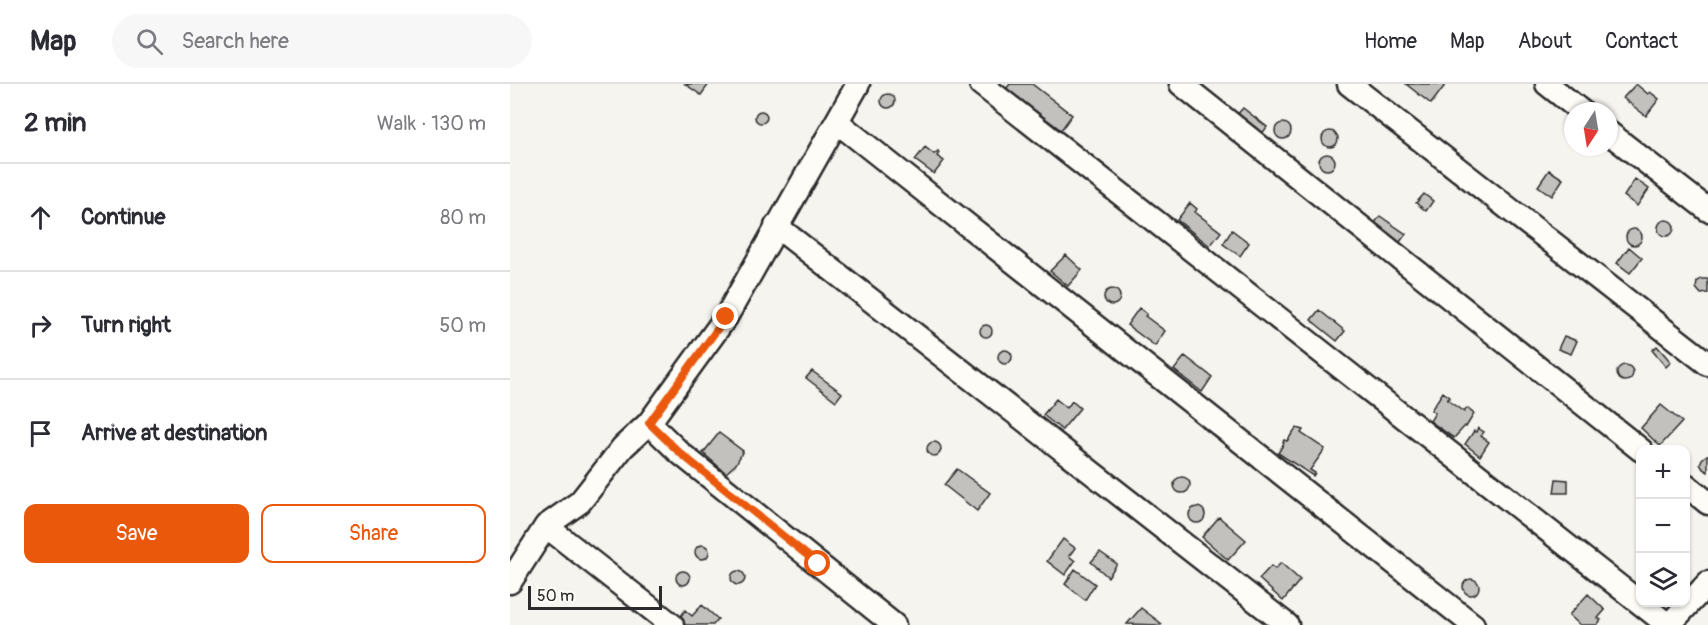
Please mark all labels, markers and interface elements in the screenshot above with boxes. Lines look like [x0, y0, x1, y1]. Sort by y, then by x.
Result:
search box [112, 14, 532, 68]
text: Map [30, 24, 76, 59]
icon: search [133, 25, 166, 58]
text: Search here [181, 27, 289, 55]
text: Home [1364, 28, 1417, 55]
text: Map [1450, 28, 1485, 55]
text: About [1518, 28, 1572, 55]
text: Contact [1605, 28, 1678, 55]
north arrow [1564, 102, 1618, 156]
text: 2 min [24, 107, 86, 139]
text: Walk · 130 m [377, 111, 486, 136]
icon: ahead [24, 201, 57, 234]
text: Continue [81, 203, 165, 231]
text: 80 m [440, 205, 486, 230]
route end [712, 303, 738, 329]
icon: right [24, 309, 57, 342]
text: Turn right [81, 311, 171, 339]
text: 50 m [439, 313, 486, 338]
icon: arrive [24, 417, 57, 450]
text: Arrive at destination [81, 419, 267, 447]
map controls [1636, 445, 1690, 607]
button: + [1636, 445, 1690, 499]
button: − [1636, 499, 1690, 553]
button: Save [24, 504, 249, 563]
button: Share [261, 504, 486, 563]
route start [804, 550, 830, 576]
button: layers [1636, 553, 1690, 607]
scale bar [528, 583, 662, 610]
text: 50 m [537, 586, 574, 606]

